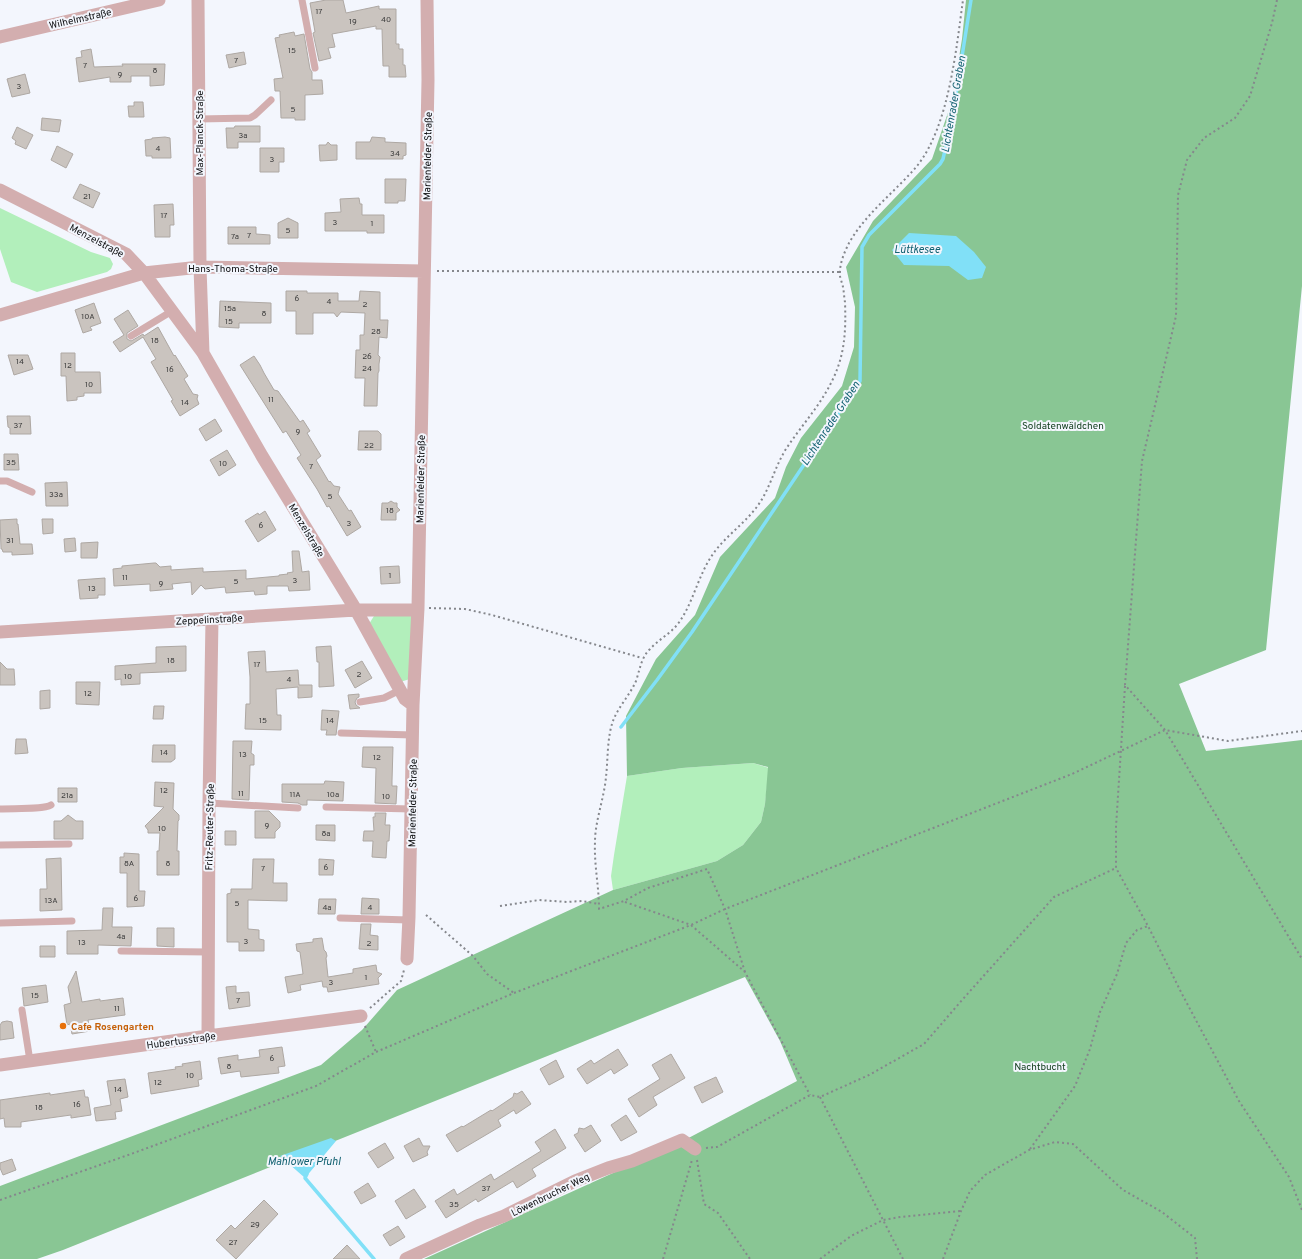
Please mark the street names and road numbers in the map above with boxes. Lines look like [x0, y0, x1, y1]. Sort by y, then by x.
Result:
street label: Wilhelmstraße [48, 6, 113, 33]
street label: Max-Planck-Straße [194, 90, 207, 176]
street label: Marienfelder Straße [421, 112, 436, 200]
street label: Menzelstraße [67, 222, 126, 261]
street label: Hans-Thoma-Straße [188, 263, 278, 276]
street label: Marienfelder Straße [414, 435, 429, 523]
street label: Menzelstraße [285, 502, 327, 560]
street label: Zeppelinstraße [175, 612, 243, 629]
street label: Marienfelder Straße [406, 759, 421, 847]
street label: Fritz-Reuter-Straße [203, 783, 218, 871]
street label: Hubertusstraße [146, 1030, 217, 1053]
street label: Löwenbrucher Weg [509, 1171, 592, 1220]

